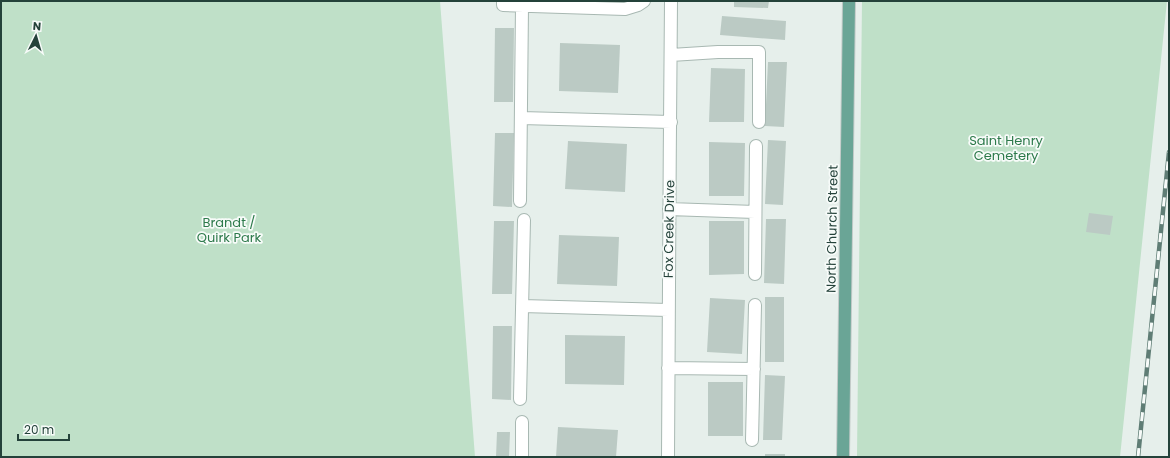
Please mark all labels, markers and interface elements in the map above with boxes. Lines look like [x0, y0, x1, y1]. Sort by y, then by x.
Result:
north arrow [16, 16, 56, 56]
text: N [32, 18, 42, 34]
park label: Saint Henry Cemetery [969, 131, 1044, 165]
street label: North Church Street [821, 165, 843, 293]
street label: Fox Creek Drive [659, 180, 679, 278]
park label: Brandt / Quirk Park [197, 213, 262, 247]
scale bar [18, 416, 69, 442]
text: 20 m [24, 421, 54, 438]

